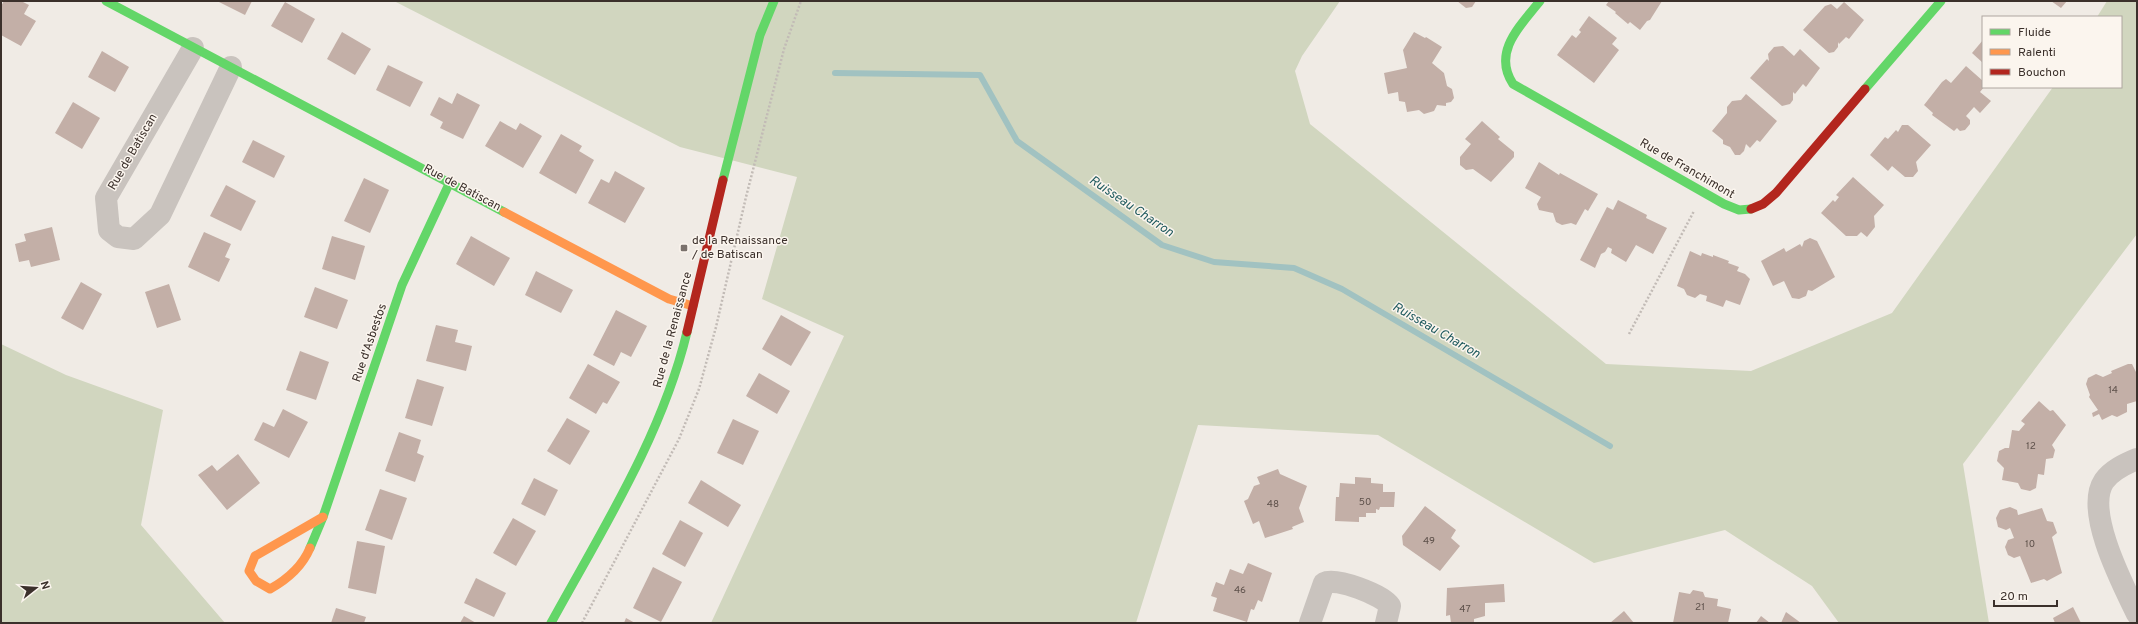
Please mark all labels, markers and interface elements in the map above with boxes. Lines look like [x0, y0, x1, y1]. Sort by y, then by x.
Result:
legend [1982, 16, 2122, 88]
text: Fluide [2018, 25, 2051, 41]
text: Ralenti [2018, 45, 2056, 61]
text: Bouchon [2018, 65, 2066, 81]
street label: Rue de Batiscan [105, 111, 161, 193]
street label: Rue de Franchimont [1637, 135, 1737, 203]
street label: Rue de Batiscan [420, 161, 504, 215]
water label: Ruisseau Charron [1086, 173, 1176, 241]
place label: de la Renaissance / de Batiscan [691, 233, 788, 263]
marker: de la Renaissance / de Batiscan [679, 243, 689, 253]
street label: Rue de la Renaissance [650, 270, 696, 390]
water label: Ruisseau Charron [1389, 299, 1483, 363]
street label: Rue d'Asbestos [349, 302, 391, 384]
house number: 14 [2108, 384, 2118, 397]
house number: 12 [2026, 440, 2036, 453]
house number: 50 [1359, 496, 1371, 509]
house number: 48 [1267, 498, 1279, 511]
house number: 49 [1423, 535, 1435, 548]
house number: 10 [2025, 538, 2035, 551]
north arrow [16, 568, 56, 608]
text: N [37, 580, 52, 591]
scale bar [1994, 582, 2057, 608]
house number: 46 [1234, 584, 1246, 597]
text: 20 m [2000, 589, 2028, 605]
house number: 21 [1695, 601, 1705, 614]
house number: 47 [1459, 603, 1471, 616]

